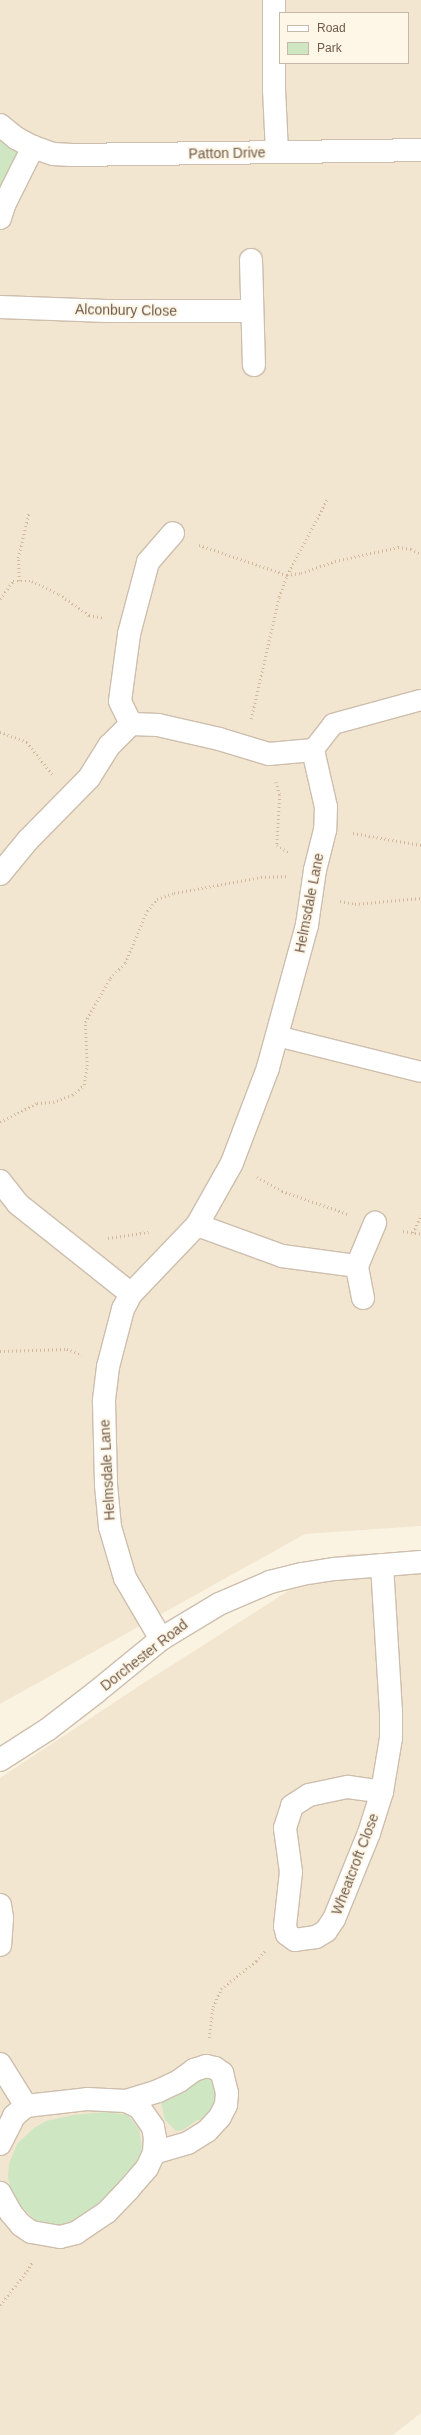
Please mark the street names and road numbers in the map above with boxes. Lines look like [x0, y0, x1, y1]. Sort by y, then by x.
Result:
street label: Patton Drive [188, 144, 266, 162]
street label: Alconbury Close [75, 301, 177, 319]
street label: Helmsdale Lane [291, 852, 327, 954]
street label: Helmsdale Lane [96, 1419, 118, 1521]
street label: Dorchester Road [97, 1616, 191, 1694]
street label: Wheatcroft Close [328, 1811, 382, 1917]

